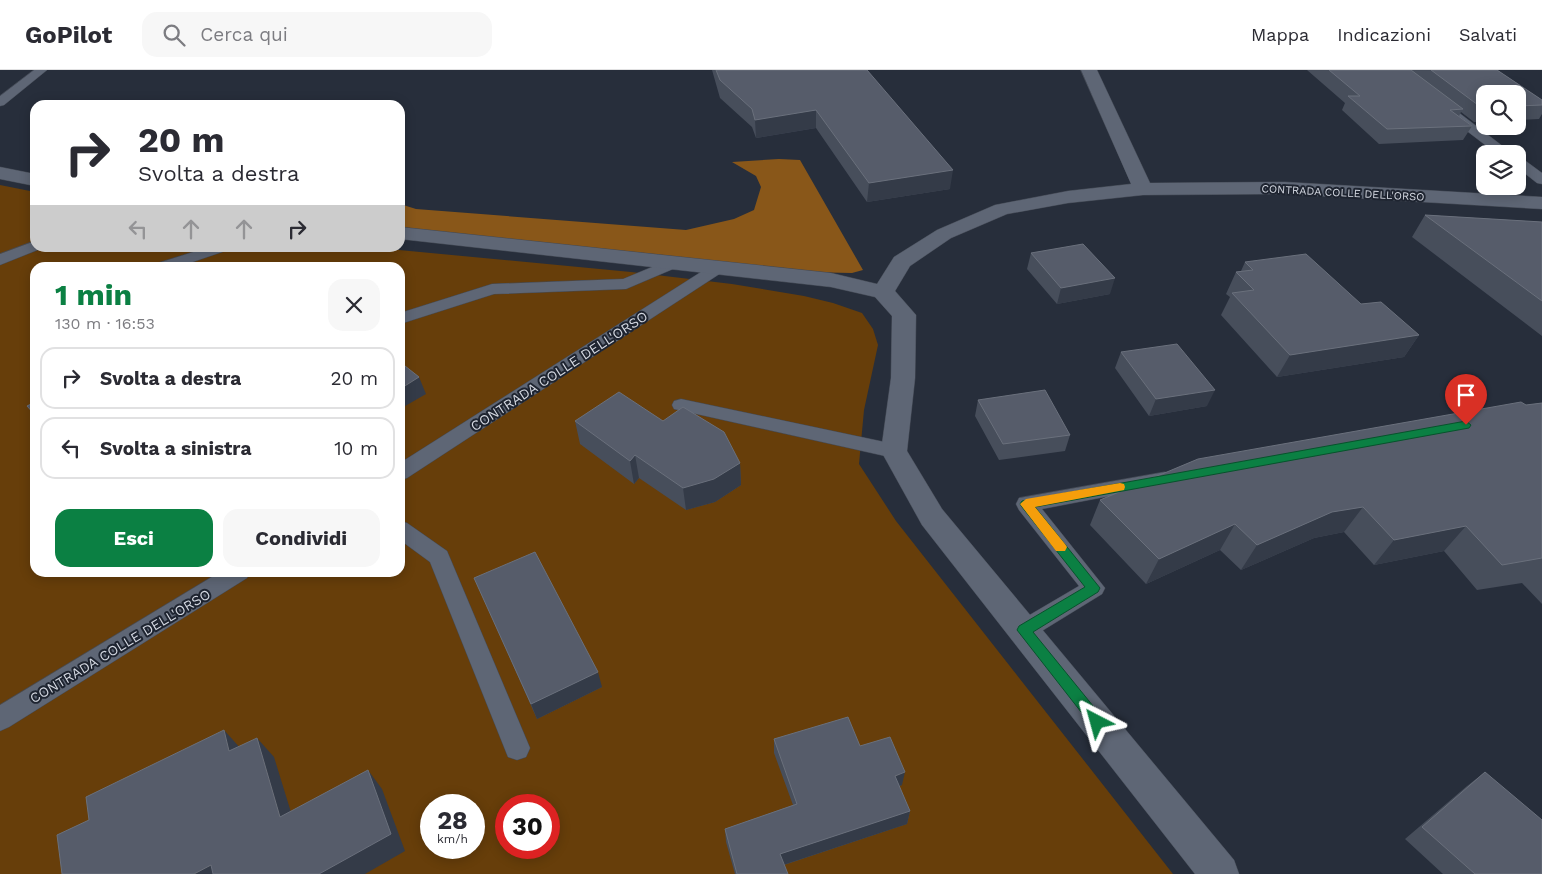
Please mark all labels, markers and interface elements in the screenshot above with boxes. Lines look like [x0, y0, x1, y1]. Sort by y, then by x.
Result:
search box [142, 12, 492, 57]
text: GoPilot [25, 21, 112, 49]
icon: search [160, 21, 188, 49]
text: Cerca qui [200, 23, 288, 46]
text: Mappa [1251, 24, 1309, 45]
text: Indicazioni [1337, 24, 1431, 45]
text: Salvati [1459, 24, 1517, 45]
map controls [1476, 85, 1526, 195]
button: search [1476, 85, 1526, 135]
text: 20 m [138, 119, 224, 161]
icon: right [55, 120, 120, 185]
button: layers [1476, 145, 1526, 195]
text: Svolta a destra [138, 161, 299, 186]
street label: CONTRADA COLLE DELL'ORSO [1261, 182, 1425, 204]
icon: left [124, 215, 152, 243]
icon: ahead [177, 215, 205, 243]
icon: ahead [230, 215, 258, 243]
icon: right [283, 215, 311, 243]
text: 1 min [55, 277, 132, 312]
button: close [328, 279, 380, 331]
street label: CONTRADA COLLE DELL'ORSO [468, 308, 650, 434]
text: 130 m · 16:53 [55, 314, 155, 333]
icon: right [57, 364, 85, 392]
text: Svolta a destra [100, 367, 241, 390]
text: 20 m [331, 367, 378, 390]
pin [1445, 374, 1487, 425]
icon: arrive [1452, 381, 1480, 409]
icon: left [57, 434, 85, 462]
text: Svolta a sinistra [100, 437, 251, 460]
text: 10 m [334, 437, 378, 460]
button: Esci [55, 509, 213, 567]
button: Condividi [223, 509, 380, 567]
street label: CONTRADA COLLE DELL'ORSO [27, 586, 213, 706]
position arrow [1070, 695, 1122, 747]
speed limit sign: 30 [495, 794, 560, 859]
text: 28 [437, 806, 468, 835]
text: km/h [437, 832, 468, 846]

